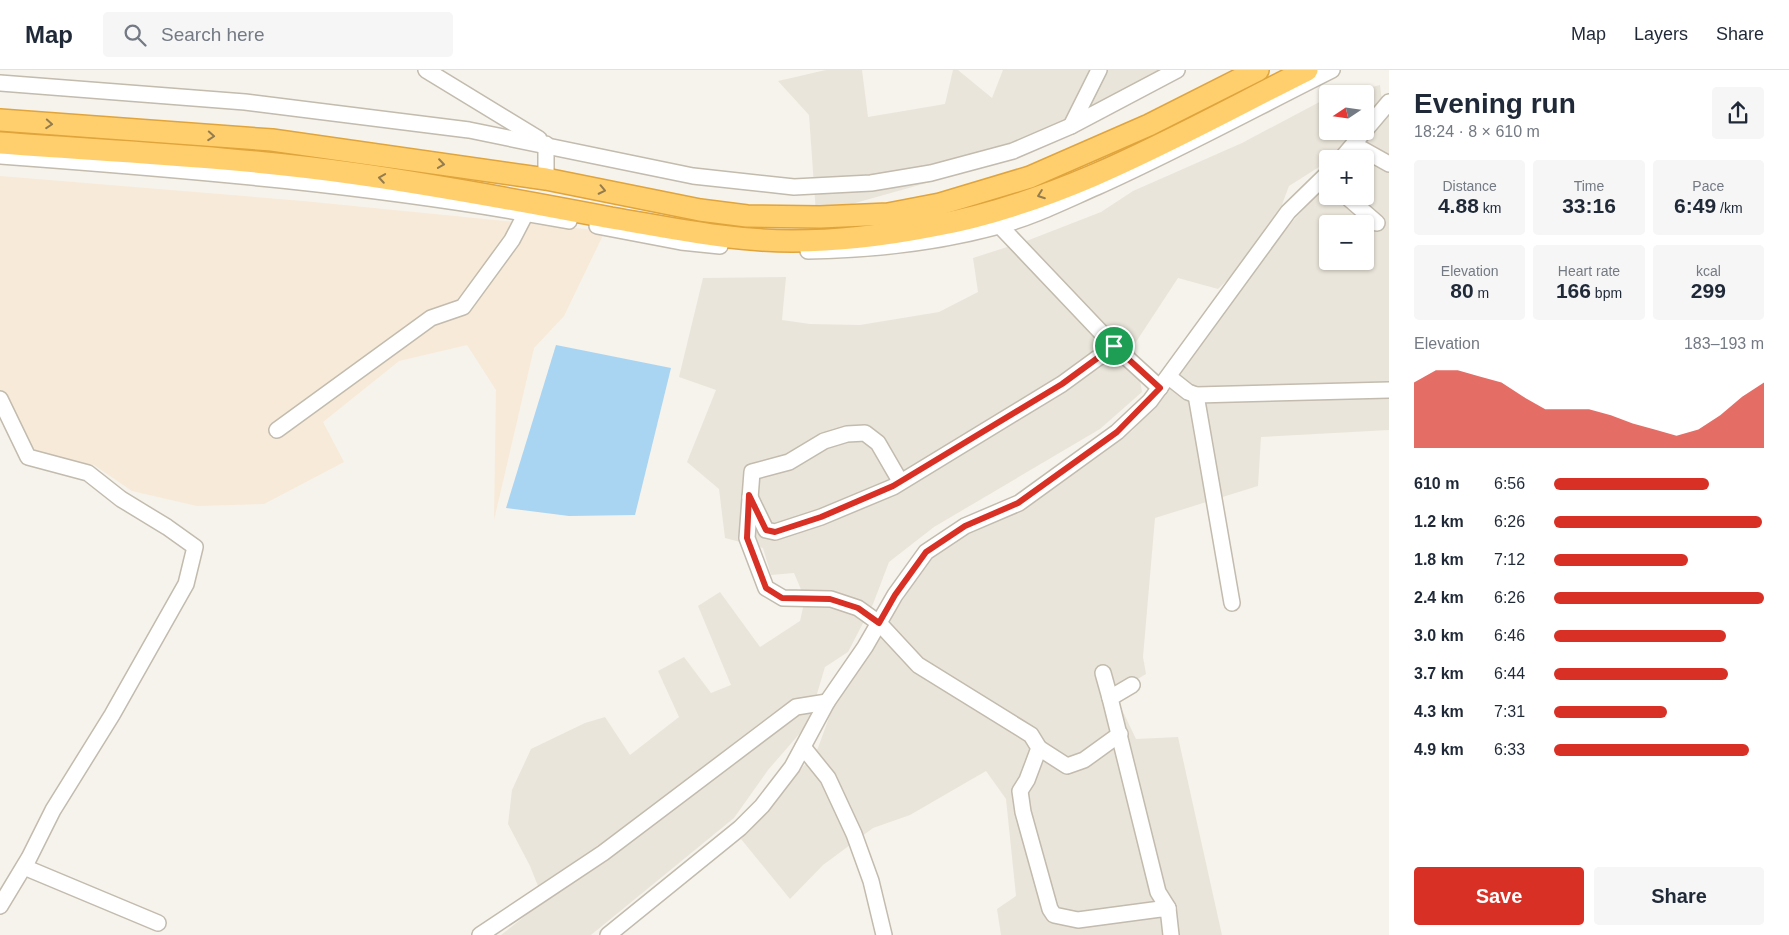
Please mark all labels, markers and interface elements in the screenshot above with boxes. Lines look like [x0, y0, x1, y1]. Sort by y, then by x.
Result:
search box [103, 12, 453, 57]
text: Map [25, 21, 73, 48]
icon: search [121, 21, 149, 49]
text: Search here [161, 24, 265, 45]
text: Map [1571, 24, 1606, 44]
text: Layers [1634, 24, 1688, 44]
text: Share [1716, 24, 1764, 44]
north arrow [1319, 85, 1374, 140]
map controls [1319, 85, 1374, 270]
button: share [1712, 87, 1764, 139]
text: Evening run [1414, 88, 1576, 119]
one-way arrow [45, 118, 53, 129]
text: 18:24 · 8 × 610 m [1414, 123, 1540, 140]
one-way arrow [207, 130, 215, 141]
button: + [1319, 150, 1374, 205]
one-way arrow [438, 158, 446, 169]
one-way arrow [378, 173, 386, 184]
text: Distance [1442, 178, 1497, 194]
text: Time [1574, 178, 1604, 194]
text: Pace [1692, 178, 1724, 194]
one-way arrow [597, 185, 606, 195]
one-way arrow [1037, 189, 1046, 199]
text: 4.88 [1438, 194, 1479, 217]
text: 33:16 [1562, 194, 1616, 217]
text: 6:49 [1674, 194, 1716, 217]
text: km [1479, 200, 1501, 216]
text: /km [1716, 200, 1743, 216]
button: − [1319, 215, 1374, 270]
text: Elevation [1441, 263, 1498, 279]
text: Heart rate [1558, 263, 1620, 279]
text: kcal [1696, 263, 1721, 279]
text: 80 [1450, 279, 1474, 302]
text: 166 [1556, 279, 1591, 302]
text: 299 [1691, 279, 1726, 302]
text: m [1474, 285, 1489, 301]
text: bpm [1591, 285, 1622, 301]
pin [1093, 325, 1135, 367]
icon: arrive [1100, 332, 1128, 360]
text: Elevation [1414, 335, 1480, 352]
text: 183–193 m [1684, 335, 1764, 352]
text: 610 m [1414, 475, 1459, 492]
text: 6:56 [1494, 475, 1525, 492]
text: 1.2 km [1414, 513, 1464, 530]
text: 6:26 [1494, 513, 1525, 530]
text: 1.8 km [1414, 551, 1464, 568]
text: 7:12 [1494, 551, 1525, 568]
text: 2.4 km [1414, 589, 1464, 606]
text: 6:26 [1494, 589, 1525, 606]
text: 3.0 km [1414, 627, 1464, 644]
text: 6:46 [1494, 627, 1525, 644]
text: 3.7 km [1414, 665, 1464, 682]
text: 6:44 [1494, 665, 1525, 682]
text: 4.3 km [1414, 703, 1464, 720]
text: 7:31 [1494, 703, 1525, 720]
text: 4.9 km [1414, 741, 1464, 758]
text: 6:33 [1494, 741, 1525, 758]
button: Save [1414, 867, 1584, 925]
button: Share [1594, 867, 1764, 925]

